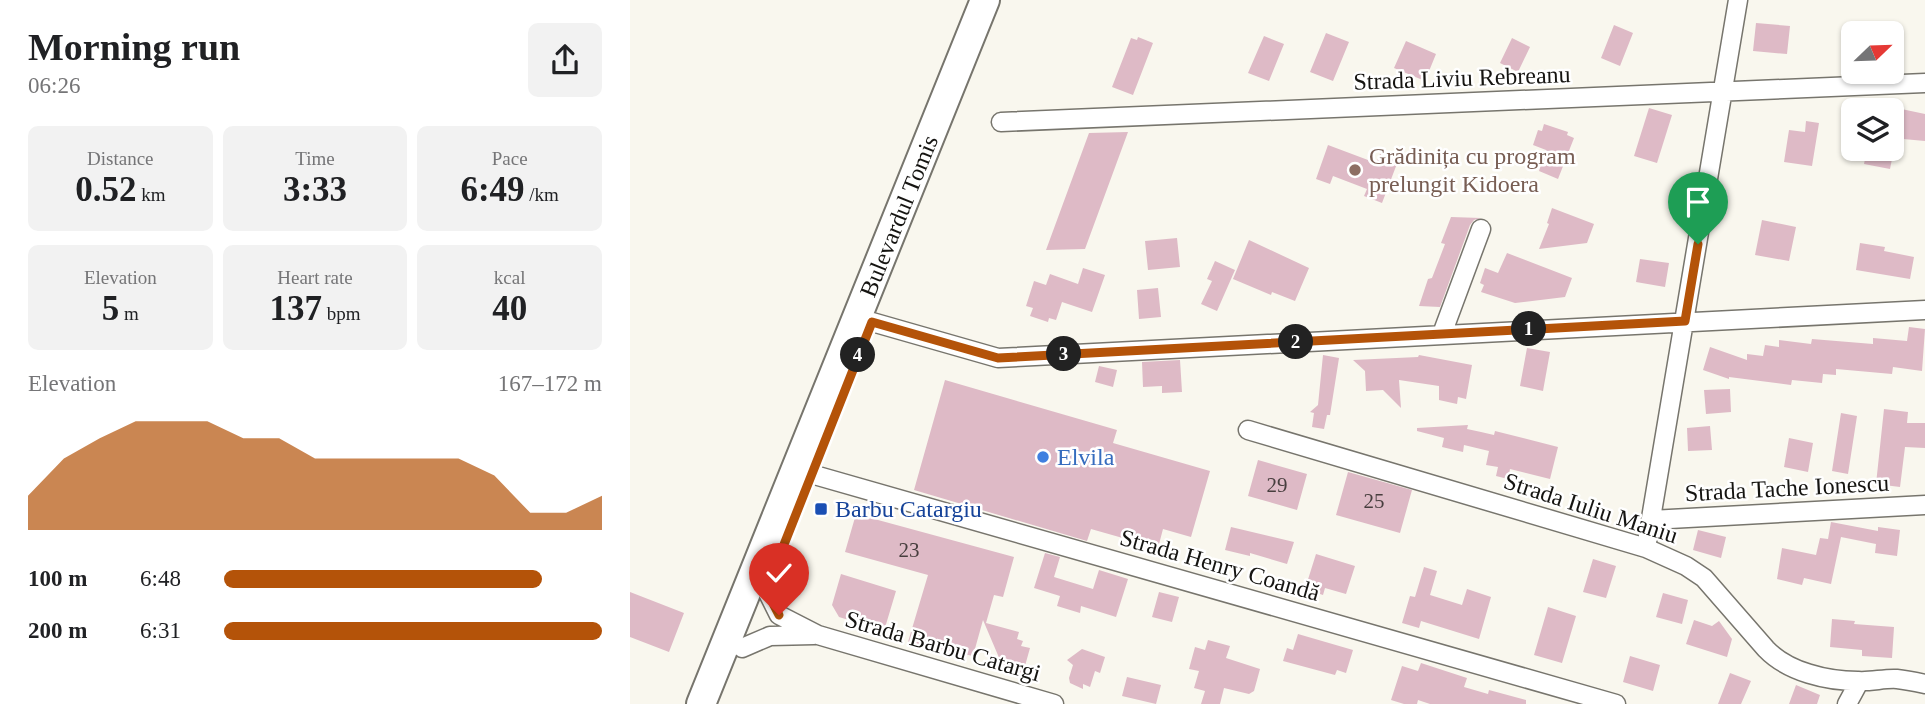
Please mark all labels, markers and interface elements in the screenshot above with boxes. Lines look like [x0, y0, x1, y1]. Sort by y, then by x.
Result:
north arrow [1841, 21, 1904, 84]
map controls [1841, 21, 1904, 161]
button: share [528, 23, 602, 97]
text: Morning run [28, 26, 240, 68]
street label: Strada Liviu Rebreanu [1353, 61, 1571, 95]
text: 06:26 [28, 73, 80, 98]
button: layers [1841, 98, 1904, 161]
street label: Bulevardul Tomis [855, 131, 943, 301]
place label: Grădinița cu program prelungit Kidoera [1369, 143, 1576, 197]
text: Distance [87, 148, 154, 169]
text: Time [295, 148, 335, 169]
text: Pace [492, 148, 528, 169]
marker: Grădinița cu program prelungit Kidoera [1347, 162, 1363, 178]
text: 0.52 [75, 170, 136, 209]
text: 3:33 [283, 170, 347, 209]
text: 6:49 [460, 170, 525, 209]
pin [1668, 172, 1728, 244]
icon: arrive [1679, 183, 1717, 221]
text: km [136, 184, 165, 205]
text: /km [525, 184, 559, 205]
text: Elevation [84, 267, 157, 288]
text: Heart rate [277, 267, 353, 288]
text: kcal [494, 267, 525, 288]
text: 5 [102, 289, 119, 328]
text: 137 [269, 289, 322, 328]
text: 40 [492, 289, 527, 328]
text: m [119, 303, 139, 324]
text: bpm [322, 303, 361, 324]
pin: 1 [1511, 312, 1546, 346]
text: 1 [1524, 318, 1533, 339]
pin: 2 [1278, 324, 1314, 360]
text: 2 [1291, 331, 1300, 352]
pin: 3 [1046, 336, 1082, 372]
pin: 4 [840, 338, 876, 372]
text: 3 [1059, 343, 1068, 364]
text: 4 [853, 344, 862, 365]
text: Elevation [28, 371, 116, 396]
text: 167–172 m [498, 371, 602, 396]
place label: Elvila [1057, 444, 1115, 470]
marker: Elvila [1035, 449, 1051, 465]
street label: Strada Iuliu Maniu [1501, 468, 1681, 548]
street label: Strada Tache Ionescu [1684, 470, 1890, 506]
house number: 29 [1267, 473, 1288, 497]
house number: 25 [1364, 489, 1385, 513]
place label: Barbu Catargiu [835, 496, 982, 522]
marker: Barbu Catargiu [813, 501, 829, 517]
street label: Strada Henry Coandă [1117, 524, 1323, 606]
house number: 23 [899, 538, 920, 562]
pin [749, 543, 809, 615]
icon: check [760, 554, 798, 592]
text: 100 m [28, 566, 87, 591]
text: 6:48 [140, 566, 181, 591]
street label: Strada Barbu Catargi [842, 606, 1044, 686]
text: 200 m [28, 618, 87, 643]
text: 6:31 [140, 618, 181, 643]

